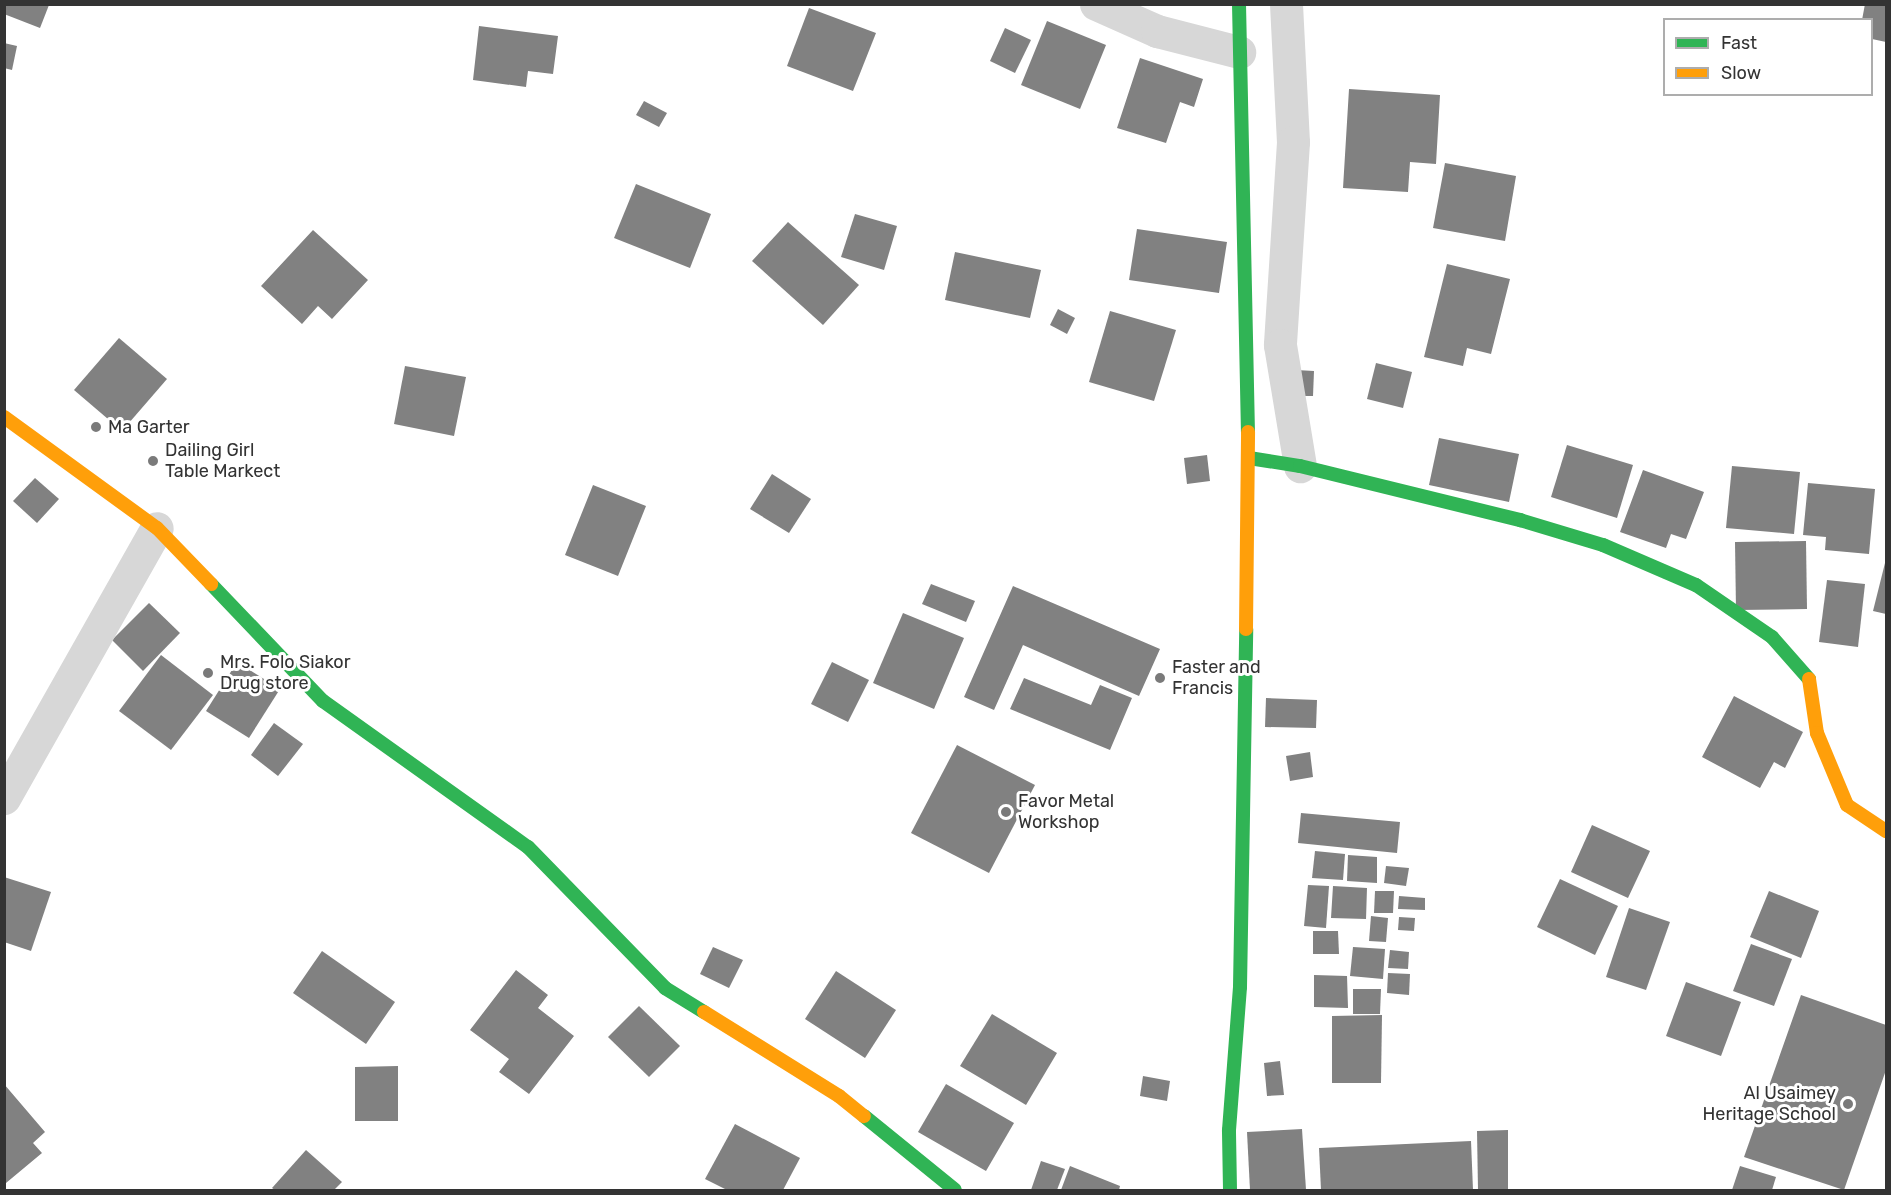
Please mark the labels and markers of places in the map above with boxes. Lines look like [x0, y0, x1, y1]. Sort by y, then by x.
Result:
place label: Ma Garter [108, 416, 190, 438]
marker: Ma Garter [89, 420, 103, 434]
place label: Dailing Girl Table Markect [165, 440, 280, 482]
marker: Dailing Girl Table Markect [146, 454, 160, 468]
place label: Mrs. Folo Siakor Drug store [220, 652, 351, 694]
place label: Faster and Francis [1172, 657, 1261, 700]
marker: Mrs. Folo Siakor Drug store [201, 666, 215, 680]
marker: Faster and Francis [1153, 671, 1167, 685]
place label: Favor Metal Workshop [1018, 791, 1115, 834]
marker: Favor Metal Workshop [999, 805, 1013, 819]
place label: Al Usaimey Heritage School [1703, 1083, 1836, 1126]
marker: Al Usaimey Heritage School [1841, 1097, 1855, 1111]

